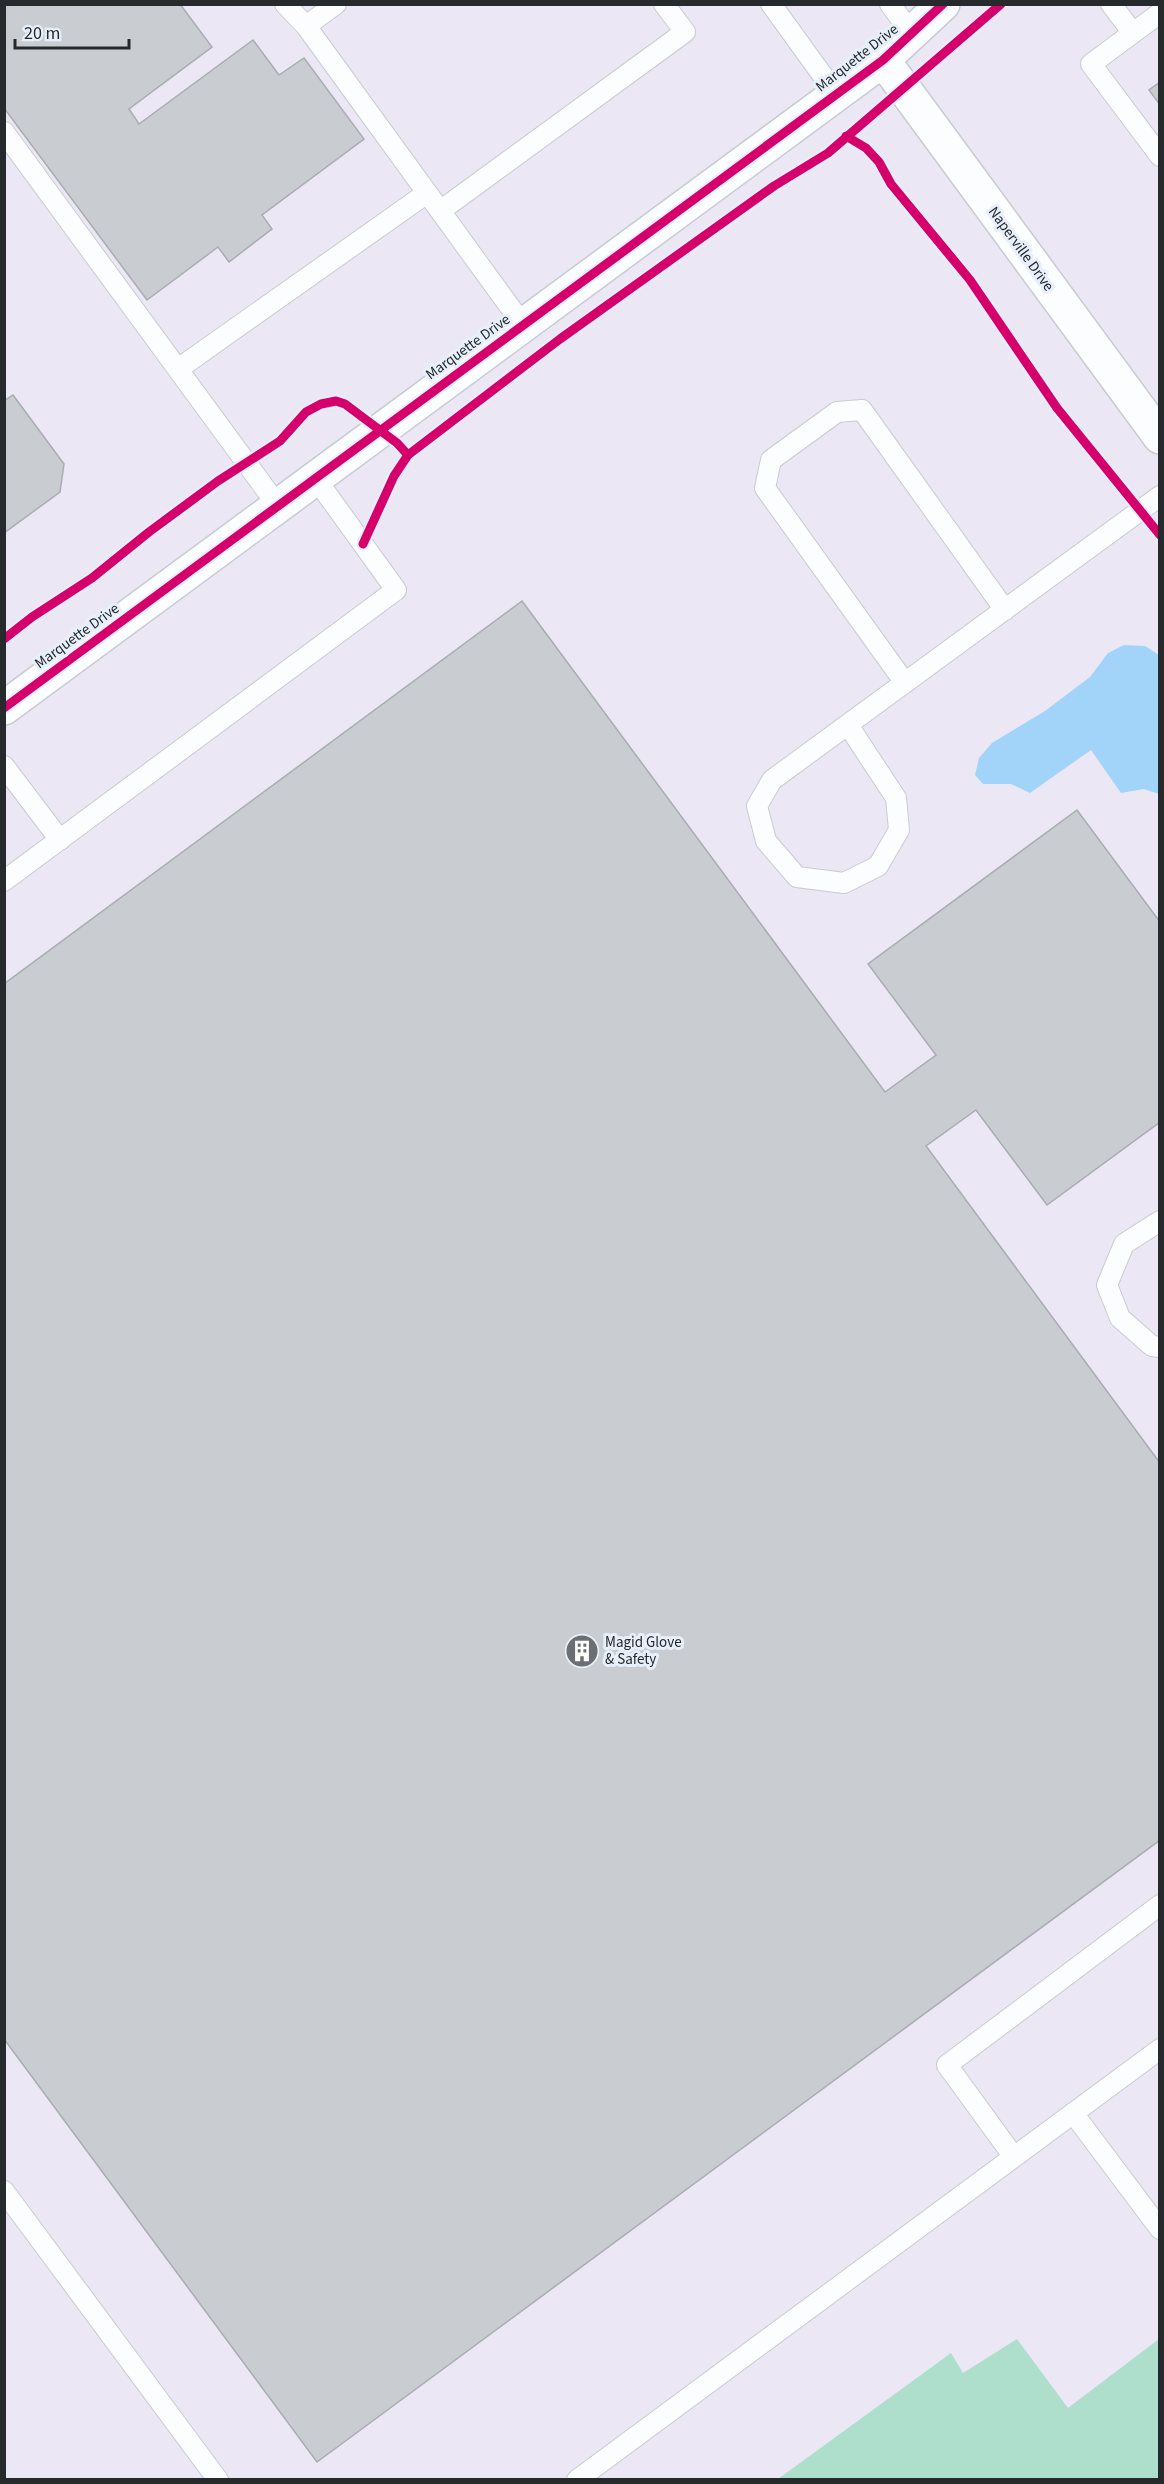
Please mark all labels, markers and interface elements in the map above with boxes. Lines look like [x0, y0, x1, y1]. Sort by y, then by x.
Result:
scale bar [15, 12, 129, 50]
street label: Marquette Drive [811, 19, 903, 97]
text: 20 m [24, 21, 60, 46]
street label: Naperville Drive [983, 202, 1059, 296]
street label: Marquette Drive [421, 309, 515, 385]
street label: Marquette Drive [30, 598, 124, 674]
place label: Magid Glove & Safety [605, 1632, 682, 1670]
building icon: Magid Glove & Safety [564, 1633, 600, 1669]

